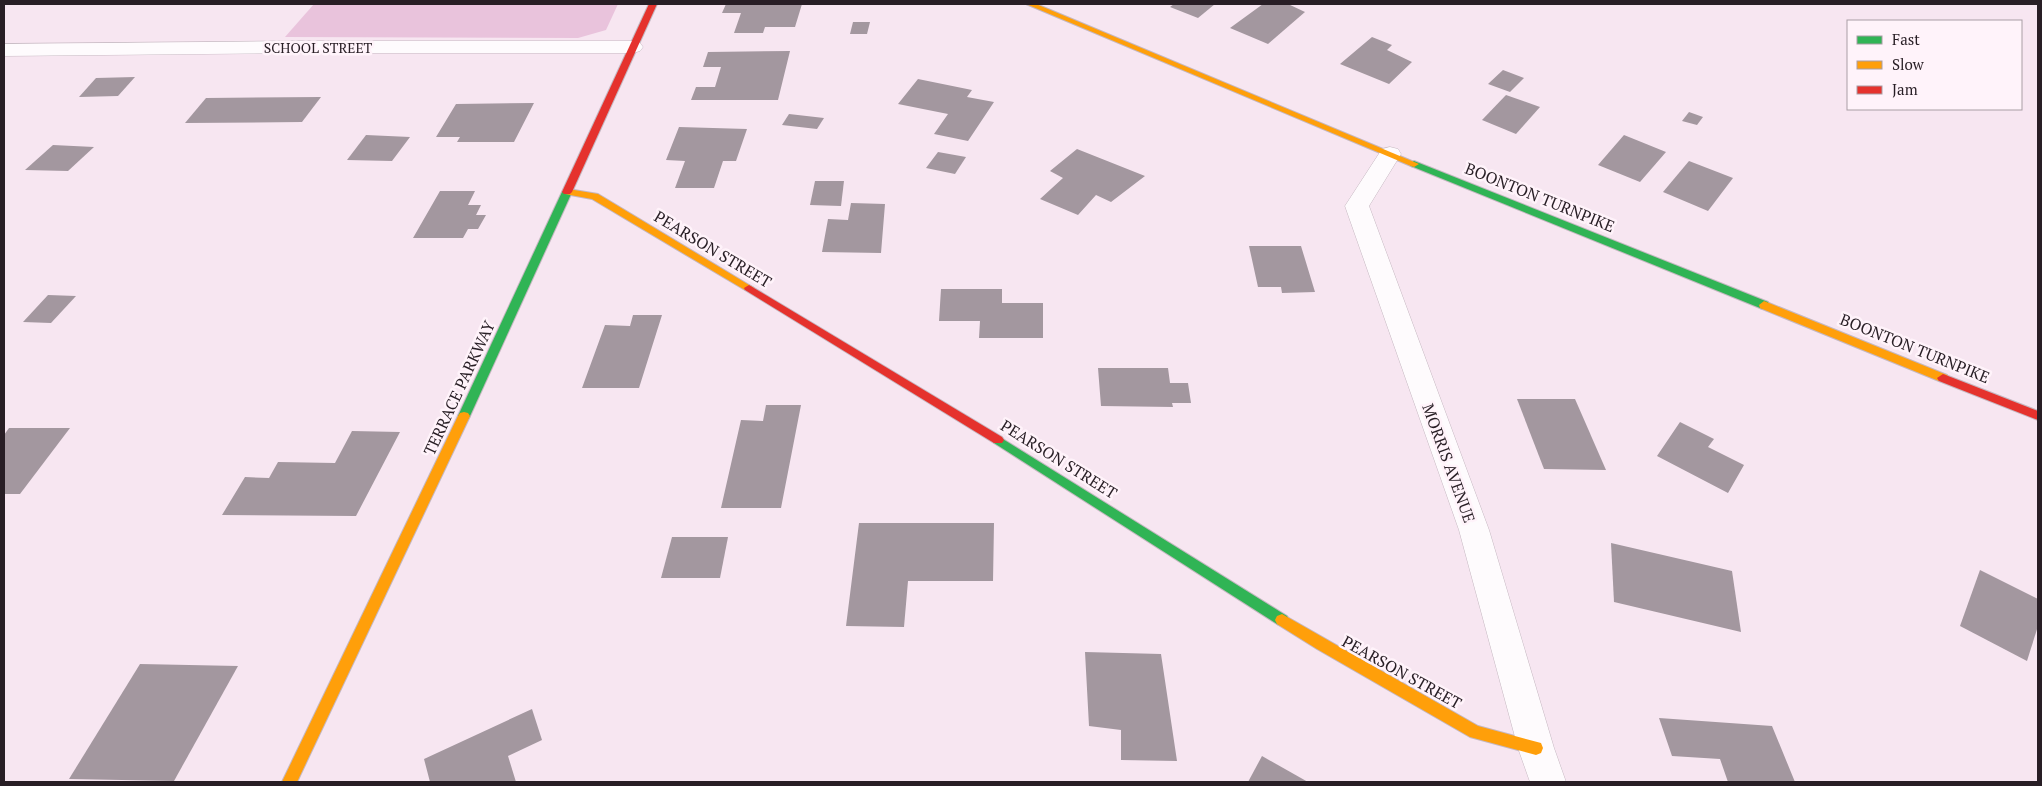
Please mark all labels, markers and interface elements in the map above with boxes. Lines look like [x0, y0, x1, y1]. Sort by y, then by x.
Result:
legend [1847, 20, 2022, 110]
text: Fast [1892, 29, 1920, 49]
street label: SCHOOL STREET [264, 38, 373, 57]
text: Slow [1892, 54, 1925, 74]
text: Jam [1892, 79, 1918, 99]
street label: BOONTON TURNPIKE [1462, 157, 1618, 237]
street label: PEARSON STREET [650, 205, 776, 293]
street label: BOONTON TURNPIKE [1837, 308, 1993, 388]
street label: TERRACE PARKWAY [418, 316, 500, 459]
street label: MORRIS AVENUE [1417, 400, 1481, 526]
street label: PEARSON STREET [997, 414, 1121, 504]
street label: PEARSON STREET [1338, 630, 1466, 714]

